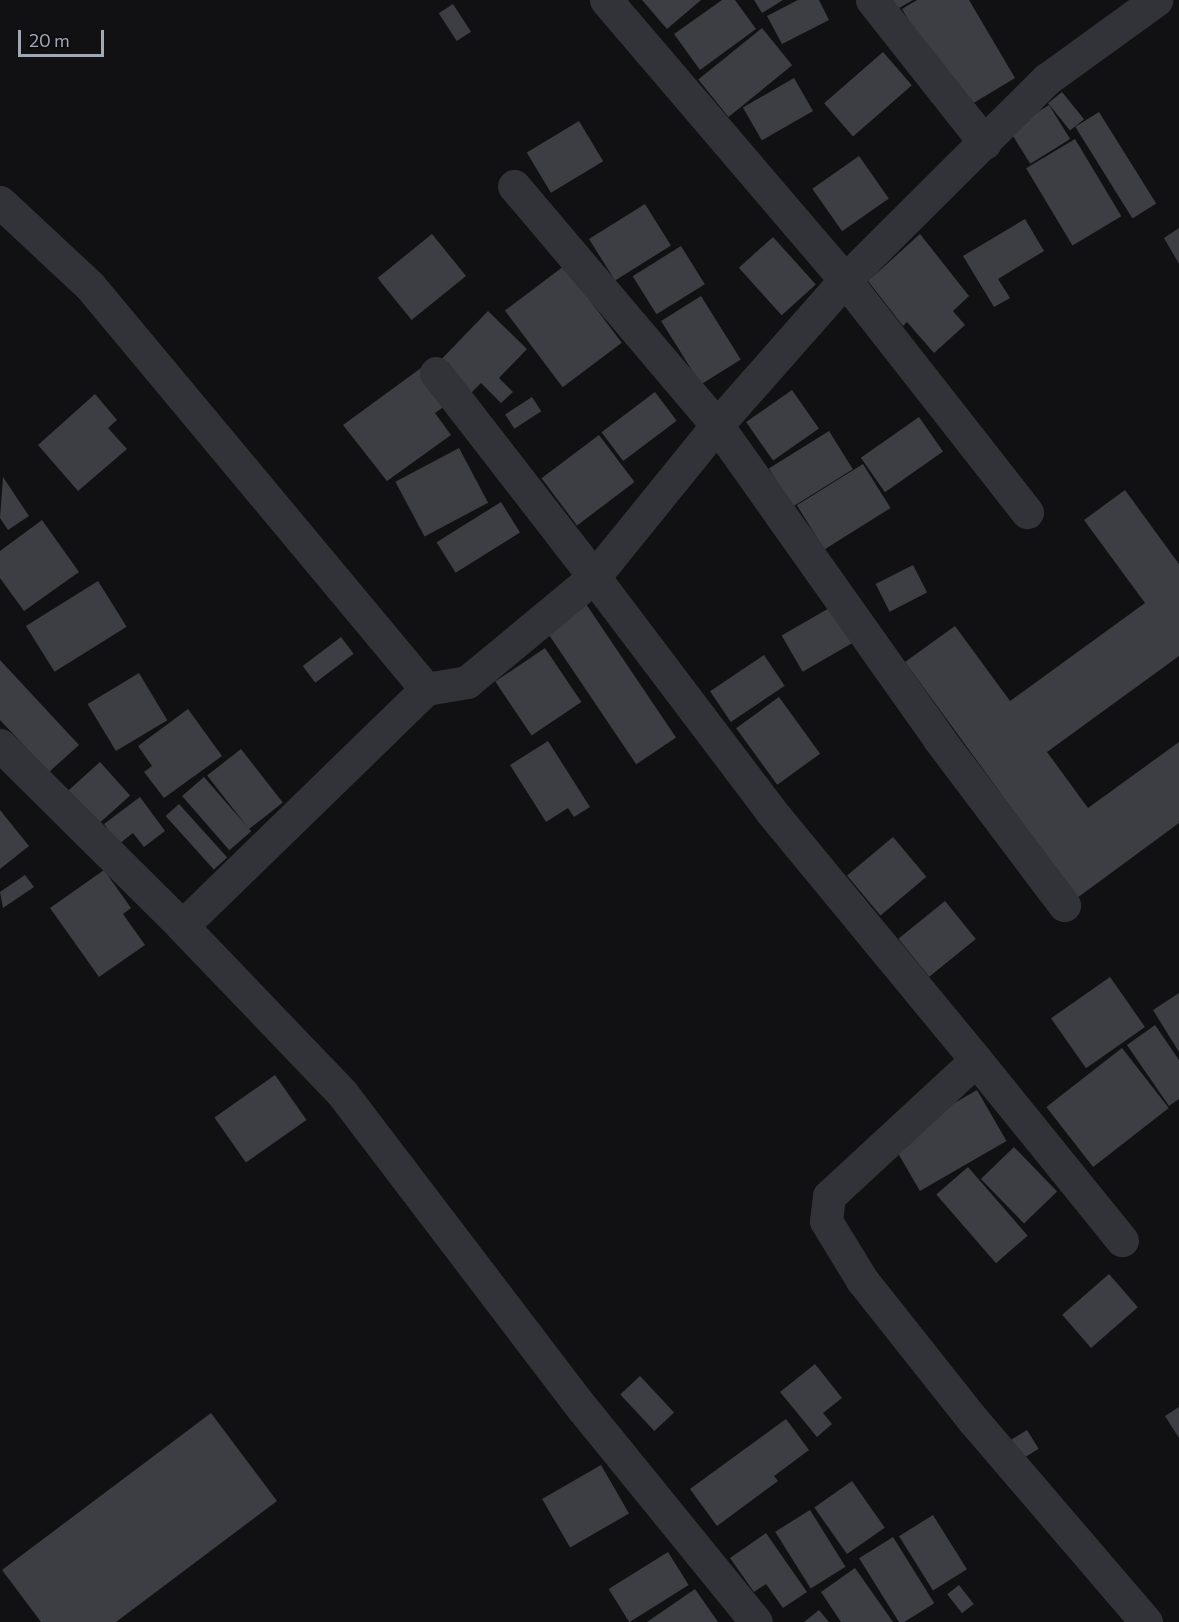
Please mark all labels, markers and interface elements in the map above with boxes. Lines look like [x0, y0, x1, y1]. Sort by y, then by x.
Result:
scale bar [21, 18, 106, 56]
text: 20 m [29, 29, 70, 51]

